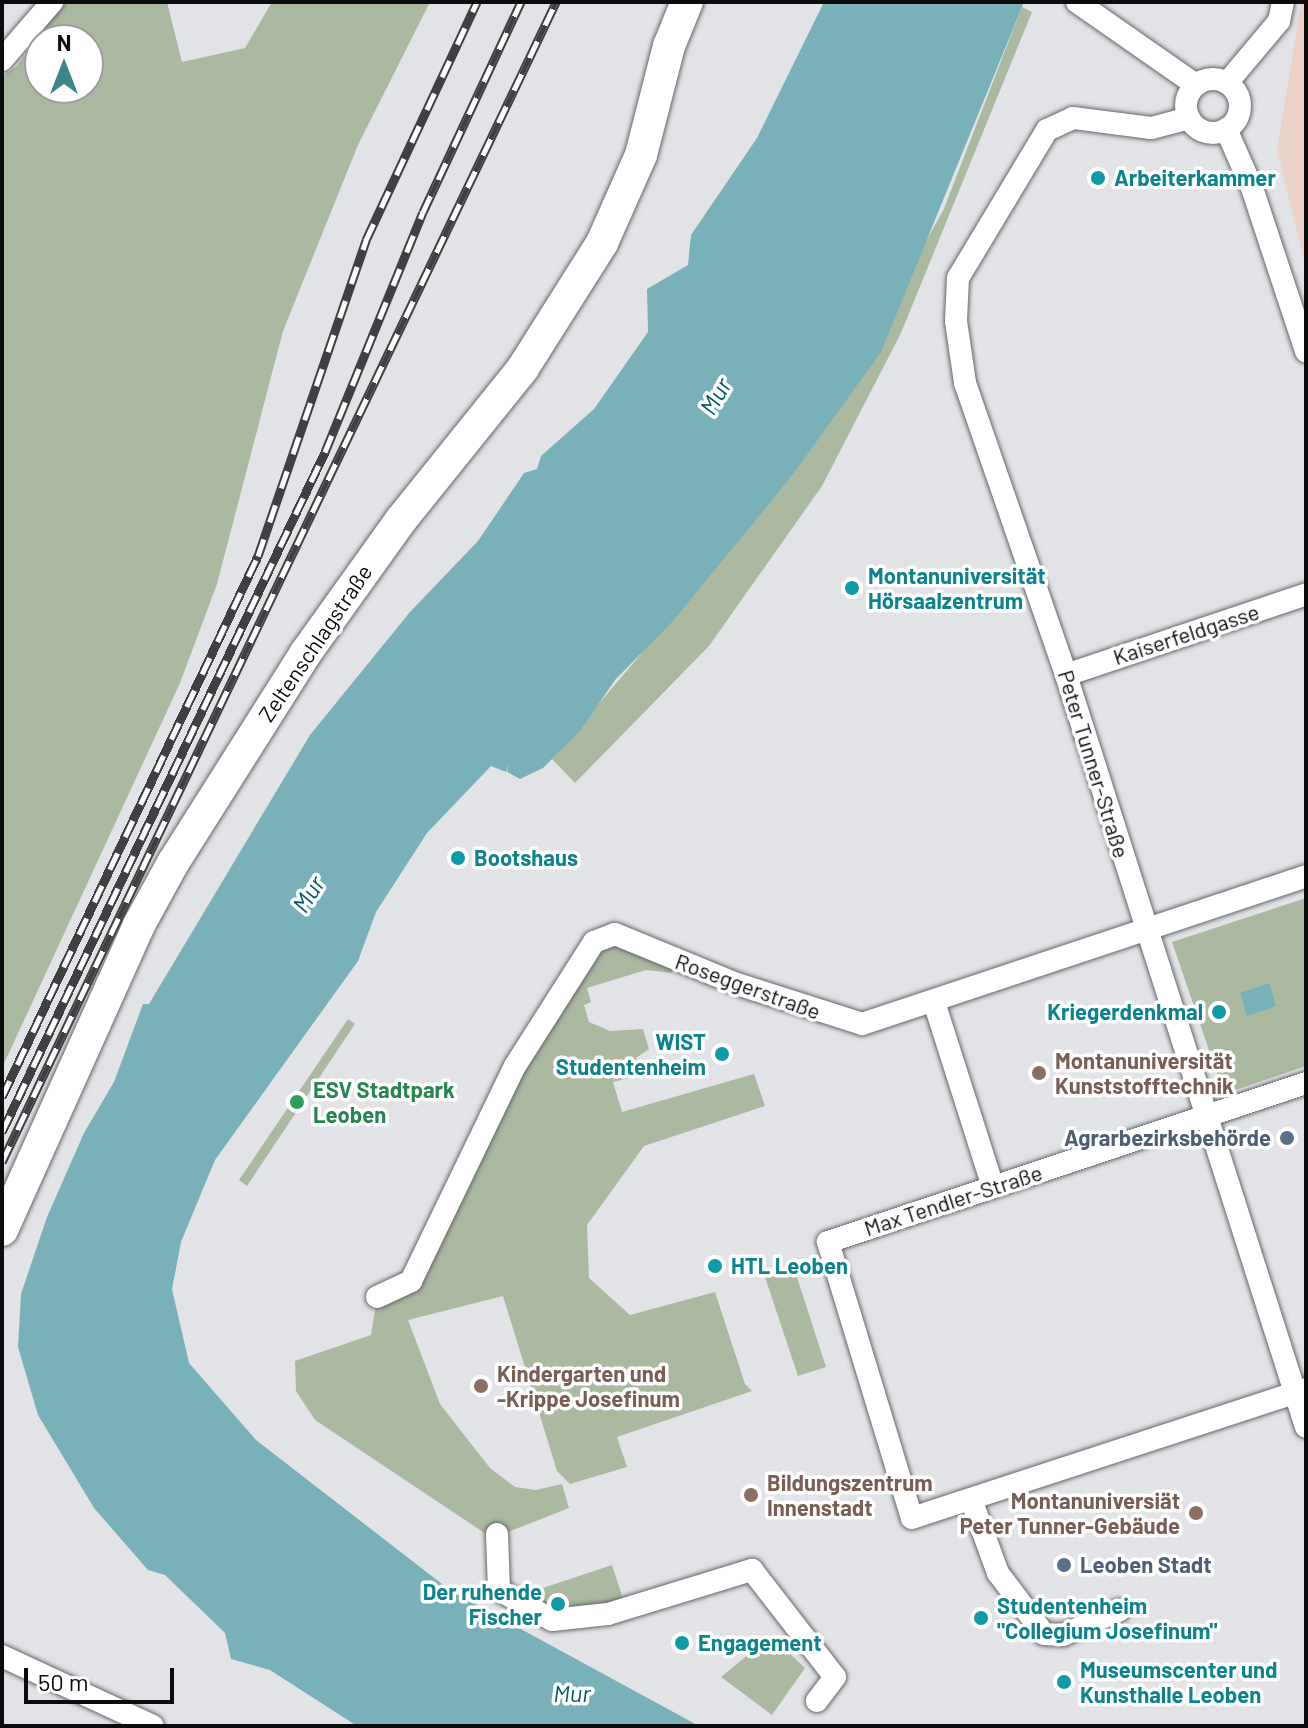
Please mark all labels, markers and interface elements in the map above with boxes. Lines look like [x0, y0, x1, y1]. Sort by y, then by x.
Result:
north arrow [24, 24, 104, 104]
text: N [57, 29, 71, 55]
place label: Arbeiterkammer [1114, 165, 1276, 191]
marker: Arbeiterkammer [1089, 169, 1107, 187]
water label: Mur [693, 373, 737, 419]
street label: Zeltenschlagstraße [253, 559, 377, 727]
place label: Montanuniversität Hörsaalzentrum [868, 562, 1046, 614]
marker: Montanuniversität Hörsaalzentrum [843, 579, 861, 597]
street label: Kaiserfeldgasse [1110, 598, 1262, 670]
street label: Peter Tunner-Straße [1053, 667, 1135, 861]
place label: Bootshaus [474, 845, 578, 871]
marker: Bootshaus [449, 849, 467, 867]
water label: Mur [286, 870, 330, 918]
street label: Roseggerstraße [672, 947, 824, 1025]
place label: Kriegerdenkmal [1047, 999, 1203, 1025]
marker: Kriegerdenkmal [1210, 1003, 1228, 1021]
place label: WIST Studentenheim [556, 1028, 706, 1080]
marker: WIST Studentenheim [713, 1045, 731, 1063]
place label: Montanuniversität Kunststofftechnik [1055, 1047, 1234, 1098]
marker: Montanuniversität Kunststofftechnik [1030, 1064, 1048, 1082]
place label: ESV Stadtpark Leoben [313, 1076, 455, 1128]
marker: ESV Stadtpark Leoben [288, 1093, 306, 1111]
place label: Agrarbezirksbehörde [1064, 1125, 1271, 1151]
marker: Agrarbezirksbehörde [1278, 1129, 1296, 1147]
street label: Max Tendler-Straße [861, 1159, 1045, 1241]
place label: HTL Leoben [731, 1253, 848, 1279]
marker: HTL Leoben [706, 1257, 724, 1275]
place label: Kindergarten und -Krippe Josefinum [497, 1360, 680, 1412]
marker: Kindergarten und -Krippe Josefinum [472, 1377, 490, 1395]
place label: Bildungszentrum Innenstadt [767, 1469, 933, 1520]
marker: Bildungszentrum Innenstadt [742, 1486, 760, 1504]
place label: Montanuniversiät Peter Tunner-Gebäude [960, 1487, 1180, 1538]
marker: Montanuniversiät Peter Tunner-Gebäude [1187, 1504, 1205, 1522]
place label: Leoben Stadt [1080, 1552, 1212, 1578]
marker: Leoben Stadt [1055, 1556, 1073, 1574]
place label: Der ruhende Fischer [423, 1578, 542, 1630]
place label: Studentenheim "Collegium Josefinum" [997, 1592, 1217, 1644]
marker: Der ruhende Fischer [549, 1595, 567, 1613]
marker: Studentenheim "Collegium Josefinum" [972, 1609, 990, 1627]
place label: Engagement [698, 1630, 822, 1656]
marker: Engagement [673, 1634, 691, 1652]
scale bar [28, 1652, 178, 1702]
place label: Museumscenter und Kunsthalle Leoben [1080, 1656, 1277, 1708]
text: 50 m [38, 1667, 89, 1696]
marker: Museumscenter und Kunsthalle Leoben [1055, 1673, 1073, 1691]
water label: Mur [553, 1679, 591, 1707]

